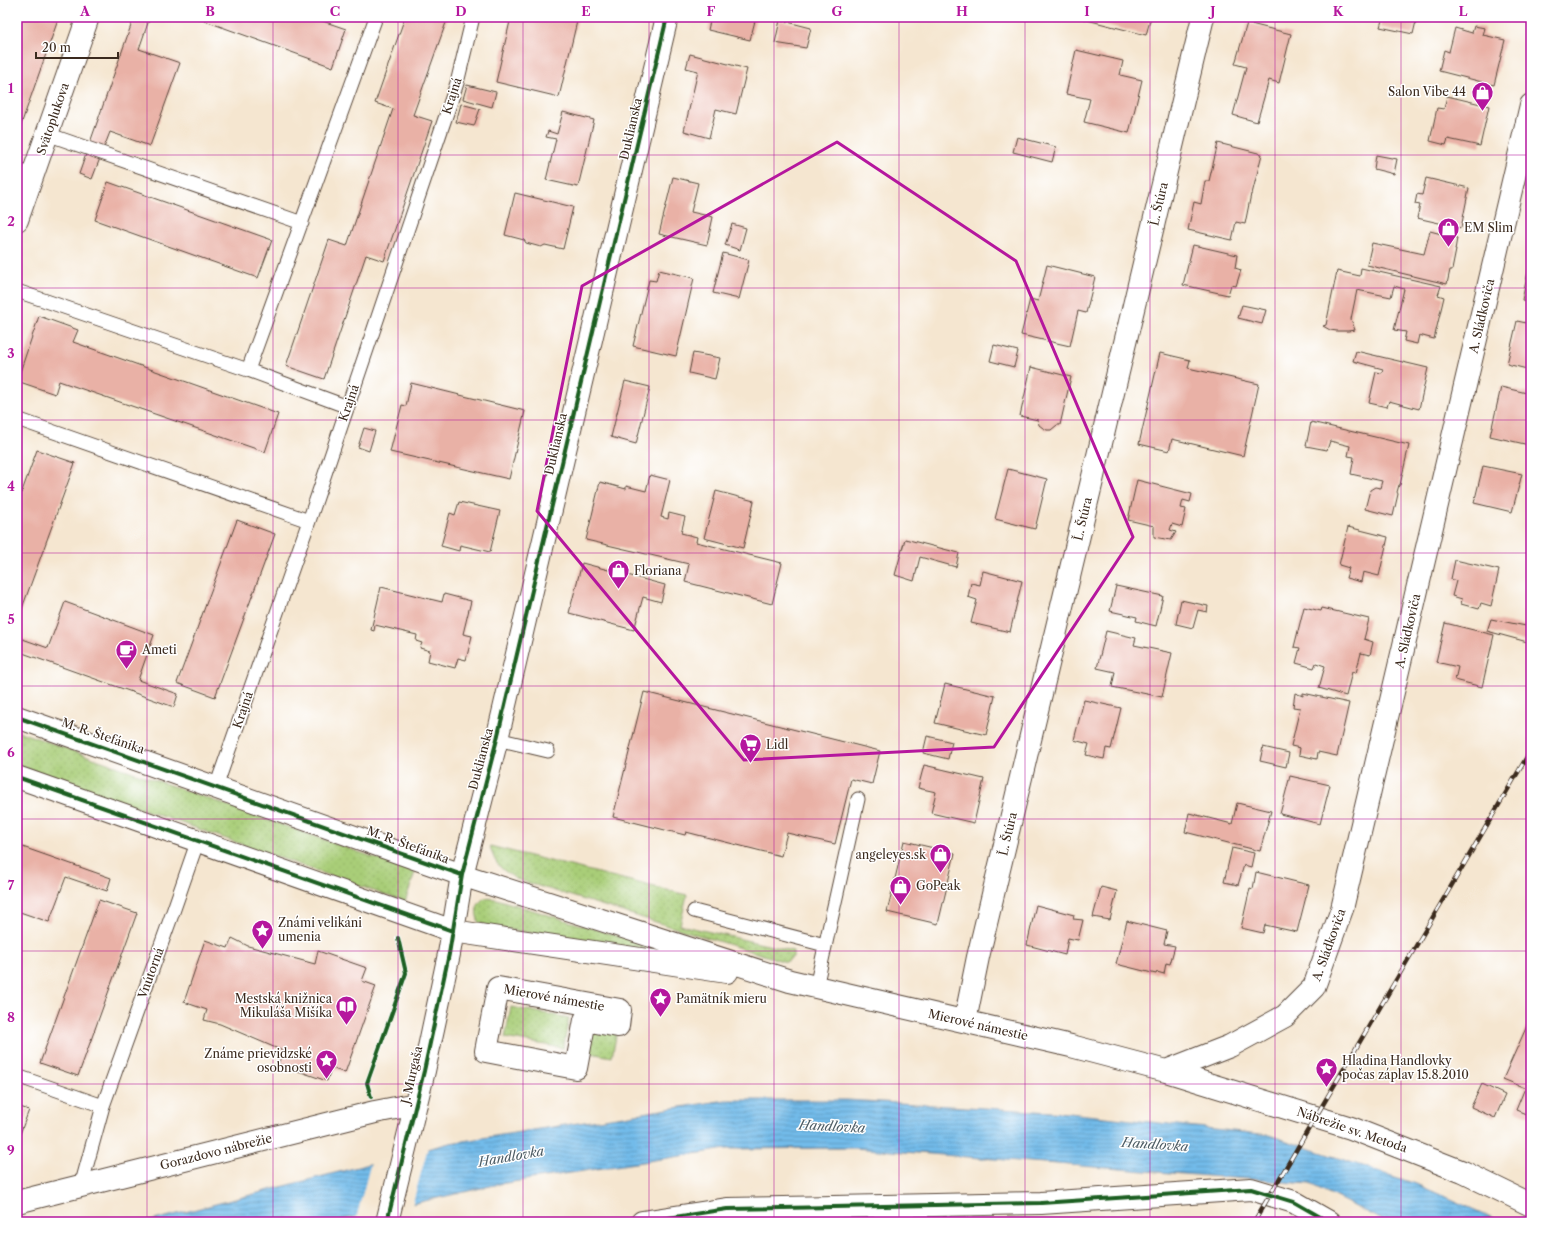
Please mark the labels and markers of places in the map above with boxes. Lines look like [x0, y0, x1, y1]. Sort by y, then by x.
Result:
shop icon: Salon Vibe 44 [1469, 79, 1495, 112]
place label: Salon Vibe 44 [1388, 84, 1466, 99]
shop icon: EM Slim [1435, 215, 1461, 248]
place label: EM Slim [1464, 220, 1513, 235]
shop icon: Floriana [606, 558, 632, 591]
place label: Floriana [634, 563, 682, 578]
cafe icon: Ameti [114, 637, 140, 670]
place label: Ameti [141, 642, 177, 657]
supermarket icon: Lidl [738, 732, 764, 765]
place label: Lidl [766, 737, 789, 752]
shop icon: angeleyes.sk [928, 842, 954, 875]
place label: angeleyes.sk [856, 847, 927, 862]
shop icon: GoPeak [888, 873, 914, 906]
place label: GoPeak [916, 878, 961, 893]
place label: Známi velikáni umenia [278, 915, 362, 944]
place icon: Známi velikáni umenia [250, 917, 276, 950]
place icon: Pamätník mieru [648, 986, 674, 1019]
place label: Mestská knižnica Mikuláša Mišíka [235, 991, 333, 1020]
place label: Pamätník mieru [676, 991, 767, 1006]
library icon: Mestská knižnica Mikuláša Mišíka [334, 993, 360, 1026]
place label: Známe prievidzské osobnosti [204, 1046, 312, 1075]
place icon: Známe prievidzské osobnosti [314, 1048, 340, 1081]
place label: Hladina Handlovky počas záplav 15.8.2010 [1342, 1053, 1469, 1082]
place icon: Hladina Handlovky počas záplav 15.8.2010 [1314, 1055, 1340, 1088]

